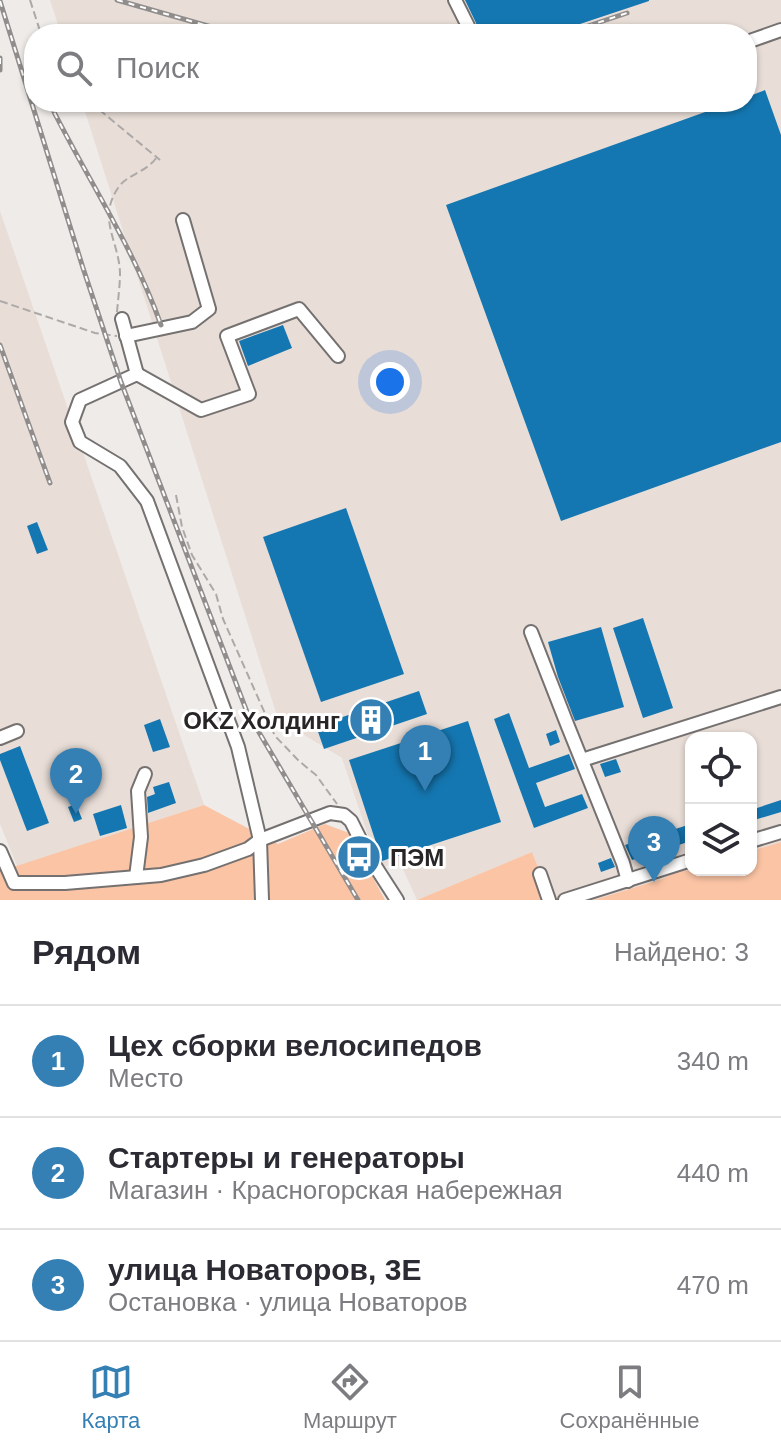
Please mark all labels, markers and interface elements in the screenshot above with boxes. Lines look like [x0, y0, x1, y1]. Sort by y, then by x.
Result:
search box [24, 24, 757, 112]
icon: search [52, 46, 96, 90]
text: Поиск [116, 51, 199, 84]
your location [370, 362, 410, 402]
building icon: OKZ Холдинг [347, 696, 395, 744]
place label: OKZ Холдинг [183, 707, 340, 734]
pin: 1 [399, 725, 451, 791]
map controls [685, 732, 757, 876]
button: locate [685, 732, 757, 804]
pin: 2 [50, 748, 102, 814]
button: layers [685, 804, 757, 876]
pin: 3 [628, 816, 680, 882]
bus stop icon: ПЭМ [335, 833, 383, 881]
place label: ПЭМ [390, 844, 444, 871]
text: Рядом [32, 933, 141, 971]
text: Найдено: 3 [614, 937, 749, 967]
text: Цех сборки велосипедов [108, 1029, 482, 1062]
text: 1 [51, 1046, 65, 1076]
text: 340 m [677, 1046, 749, 1076]
text: Место [108, 1063, 184, 1093]
text: Стартеры и генераторы [108, 1141, 465, 1174]
text: 2 [51, 1158, 65, 1188]
text: 440 m [677, 1158, 749, 1188]
text: Магазин · Краcногорская набережная [108, 1175, 563, 1205]
text: улица Новаторов, 3Е [108, 1253, 421, 1286]
text: 3 [51, 1270, 65, 1300]
text: 470 m [677, 1270, 749, 1300]
text: Остановка · улица Новаторов [108, 1287, 468, 1317]
tab: Карта [81, 1360, 140, 1434]
tab: Маршрут [303, 1360, 397, 1434]
tab: Сохранённые [560, 1360, 700, 1434]

